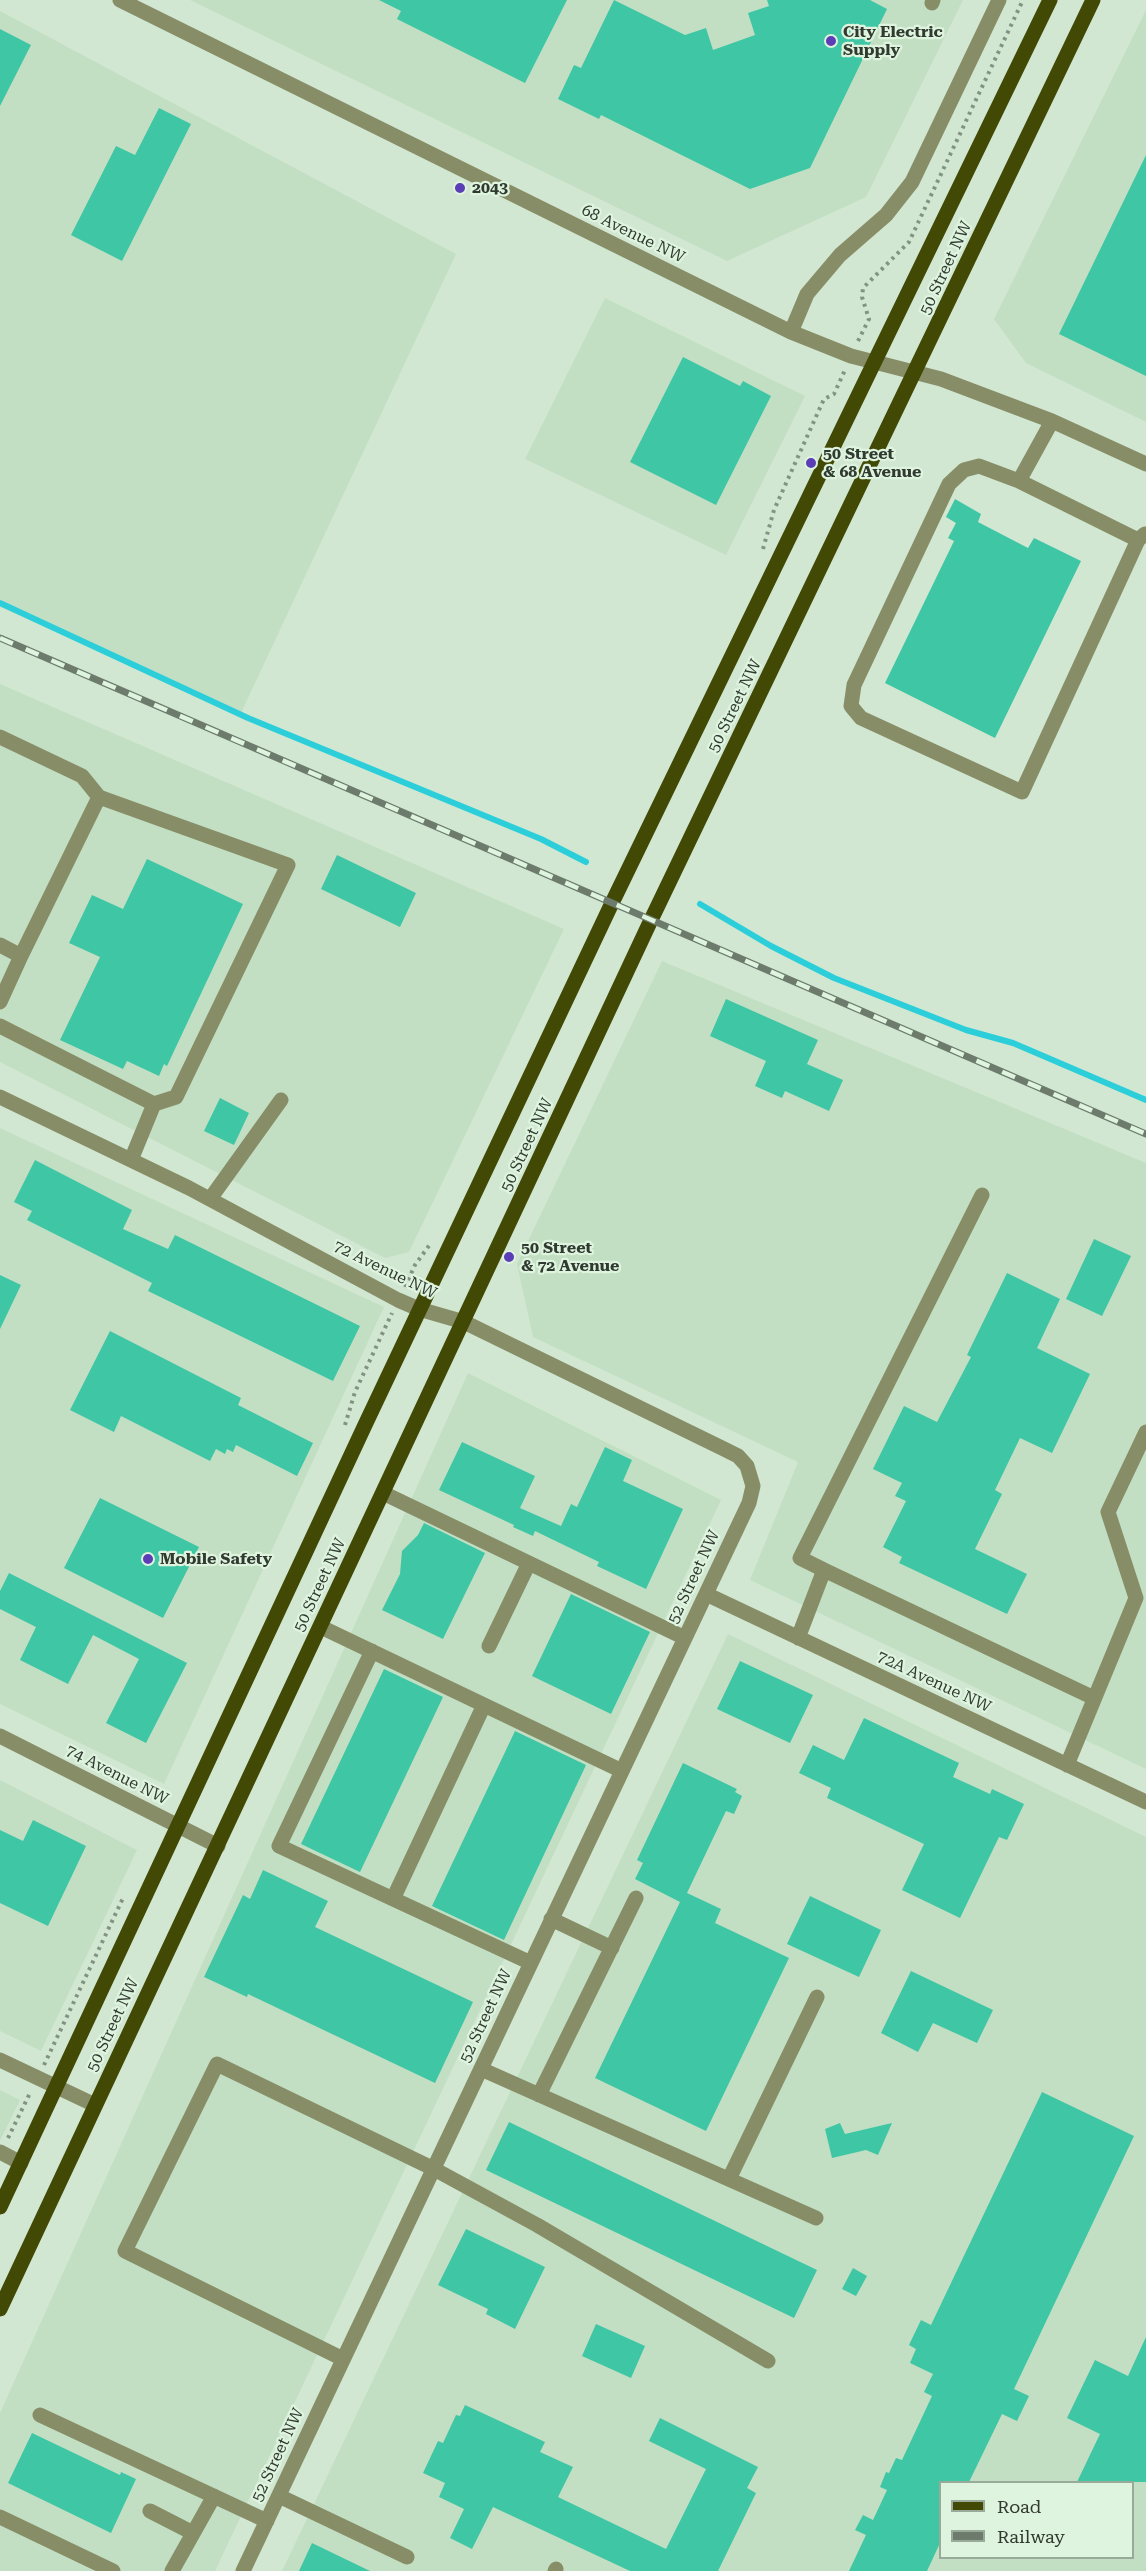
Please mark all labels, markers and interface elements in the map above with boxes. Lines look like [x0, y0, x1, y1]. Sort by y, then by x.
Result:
place label: City Electric Supply [843, 22, 943, 60]
marker: City Electric Supply [824, 34, 838, 48]
place label: 2043 [472, 178, 508, 198]
marker: 2043 [453, 181, 467, 195]
street label: 68 Avenue NW [578, 201, 688, 267]
street label: 50 Street NW [916, 218, 976, 318]
place label: 50 Street & 68 Avenue [823, 444, 922, 482]
marker: 50 Street & 68 Avenue [804, 456, 818, 470]
street label: 50 Street NW [704, 656, 766, 756]
street label: 50 Street NW [497, 1095, 557, 1195]
street label: 72 Avenue NW [330, 1237, 440, 1303]
place label: 50 Street & 72 Avenue [521, 1238, 620, 1276]
marker: 50 Street & 72 Avenue [502, 1250, 516, 1264]
street label: 52 Street NW [664, 1527, 724, 1627]
street label: 50 Street NW [290, 1535, 350, 1635]
place label: Mobile Safety [160, 1549, 272, 1569]
marker: Mobile Safety [141, 1552, 155, 1566]
street label: 72A Avenue NW [874, 1647, 994, 1717]
street label: 74 Avenue NW [63, 1741, 171, 1809]
street label: 52 Street NW [456, 1966, 516, 2066]
street label: 50 Street NW [83, 1975, 143, 2075]
street label: 52 Street NW [248, 2405, 308, 2505]
legend [939, 2481, 1134, 2559]
text: Road [997, 2496, 1041, 2517]
text: Railway [997, 2526, 1065, 2547]

